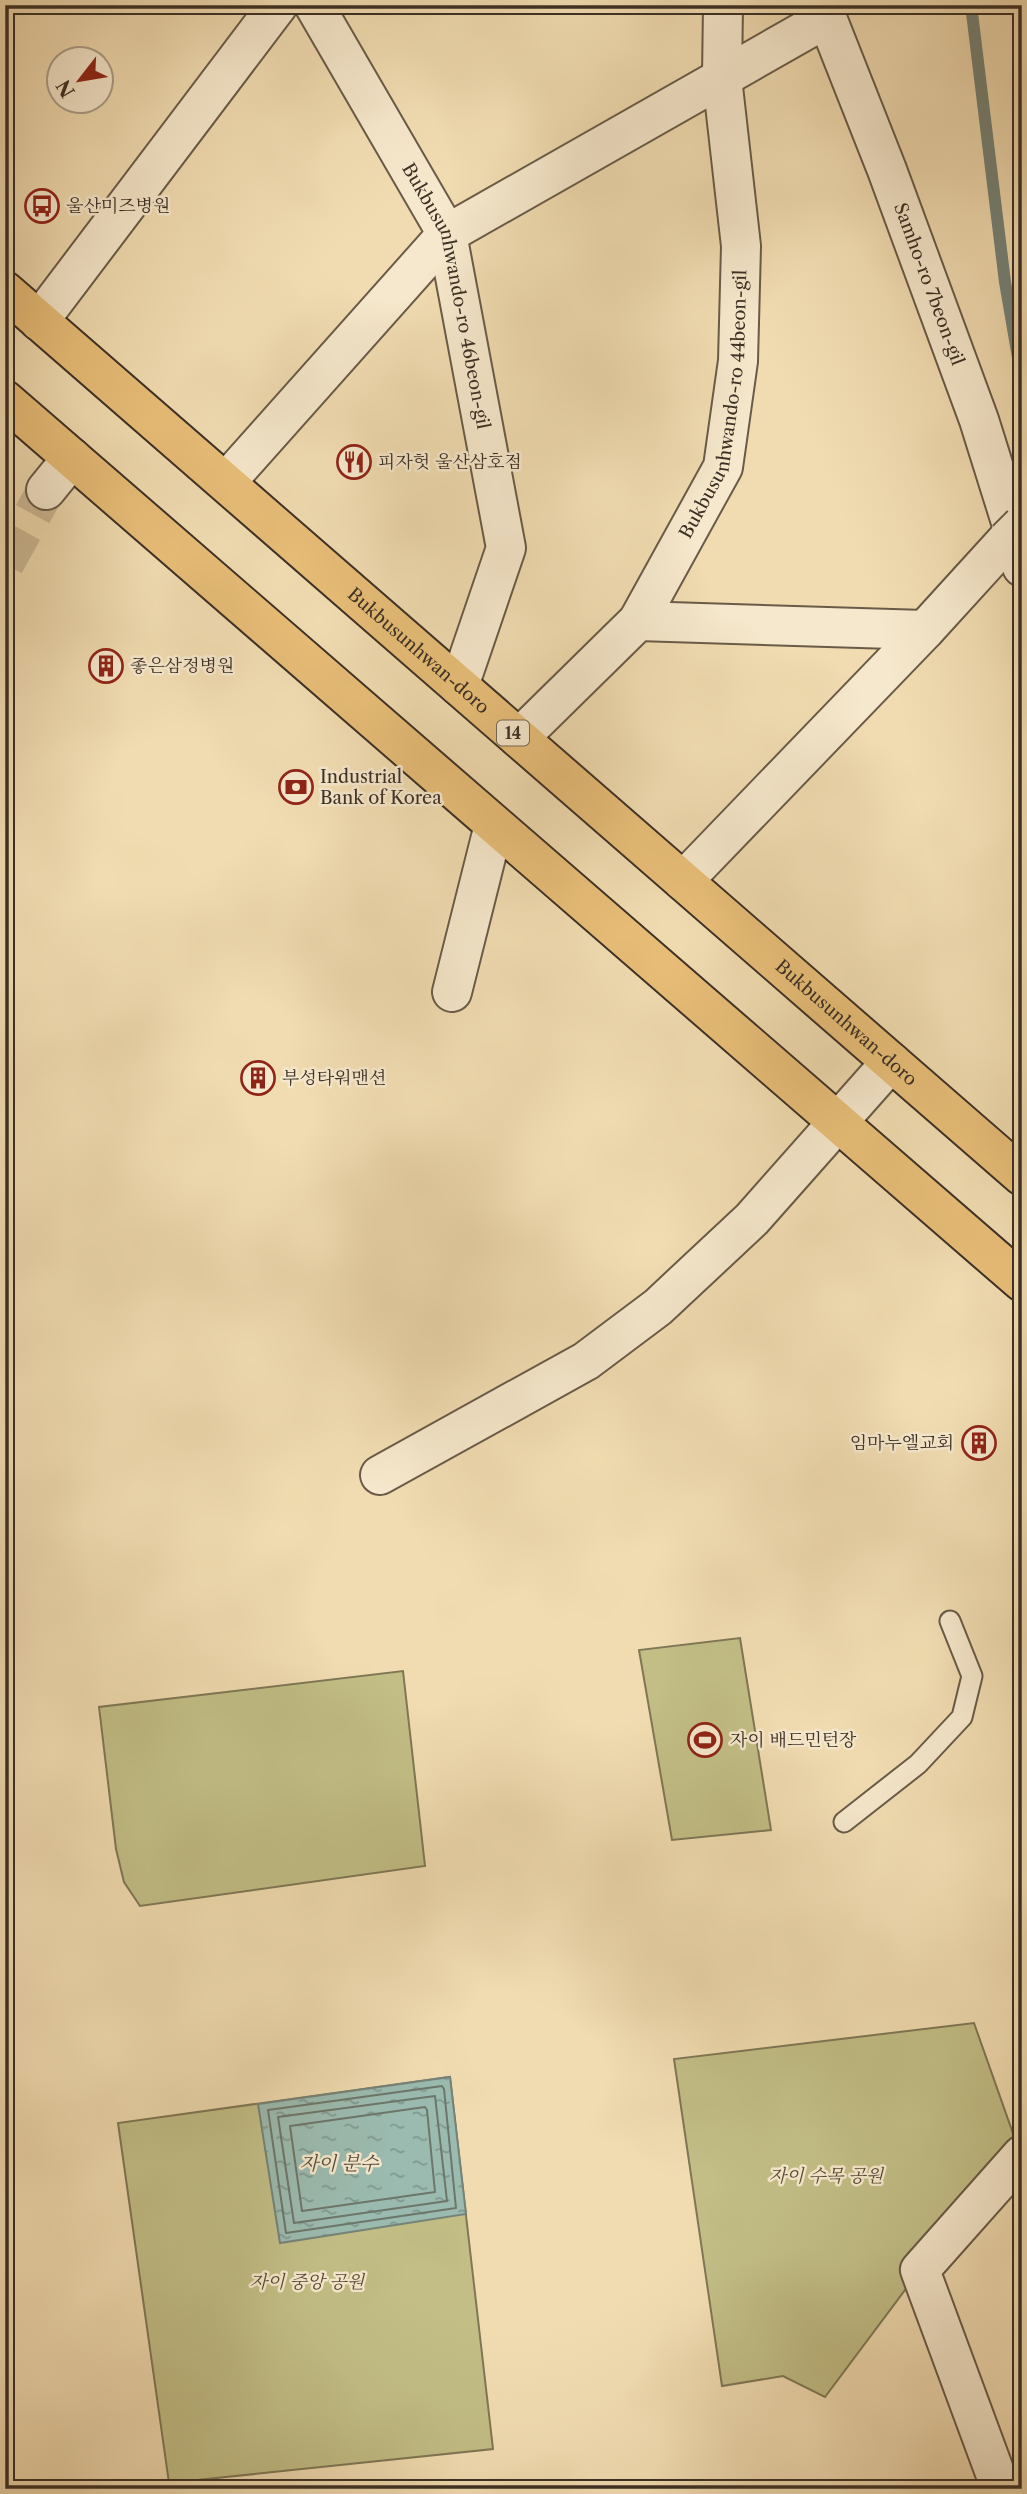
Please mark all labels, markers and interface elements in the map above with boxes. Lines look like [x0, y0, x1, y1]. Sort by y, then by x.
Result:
north arrow [46, 46, 116, 116]
text: N [52, 75, 80, 101]
street label: Bukbusunhwando-ro 46beon-gil [397, 159, 494, 431]
bus stop icon: 울산미즈병원 [23, 187, 61, 225]
place label: 울산미즈병원 [66, 195, 170, 217]
street label: Samho-ro 7beon-gil [889, 200, 969, 368]
street label: Bukbusunhwando-ro 44beon-gil [675, 269, 751, 542]
restaurant icon: 피자헛 울산삼호점 [335, 443, 373, 481]
place label: 피자헛 울산삼호점 [378, 451, 522, 473]
street label: Bukbusunhwan-doro [343, 583, 494, 718]
building icon: 좋은삼정병원 [87, 647, 125, 685]
place label: 좋은삼정병원 [130, 655, 234, 677]
road number: 14 [497, 720, 529, 746]
place label: Industrial Bank of Korea [320, 766, 442, 809]
bank icon: Industrial Bank of Korea [277, 768, 315, 806]
street label: Bukbusunhwan-doro [771, 955, 922, 1091]
building icon: 부성타워맨션 [239, 1059, 277, 1097]
place label: 부성타워맨션 [282, 1067, 386, 1089]
building icon: 임마누엘교회 [960, 1424, 998, 1462]
place label: 임마누엘교회 [850, 1432, 954, 1454]
sports icon: 자이 배드민턴장 [686, 1721, 724, 1759]
place label: 자이 배드민턴장 [730, 1729, 857, 1751]
water label: 자이 분수 [300, 2152, 380, 2175]
park label: 자이 수목 공원 [769, 2165, 885, 2187]
park label: 자이 중앙 공원 [250, 2271, 366, 2293]

